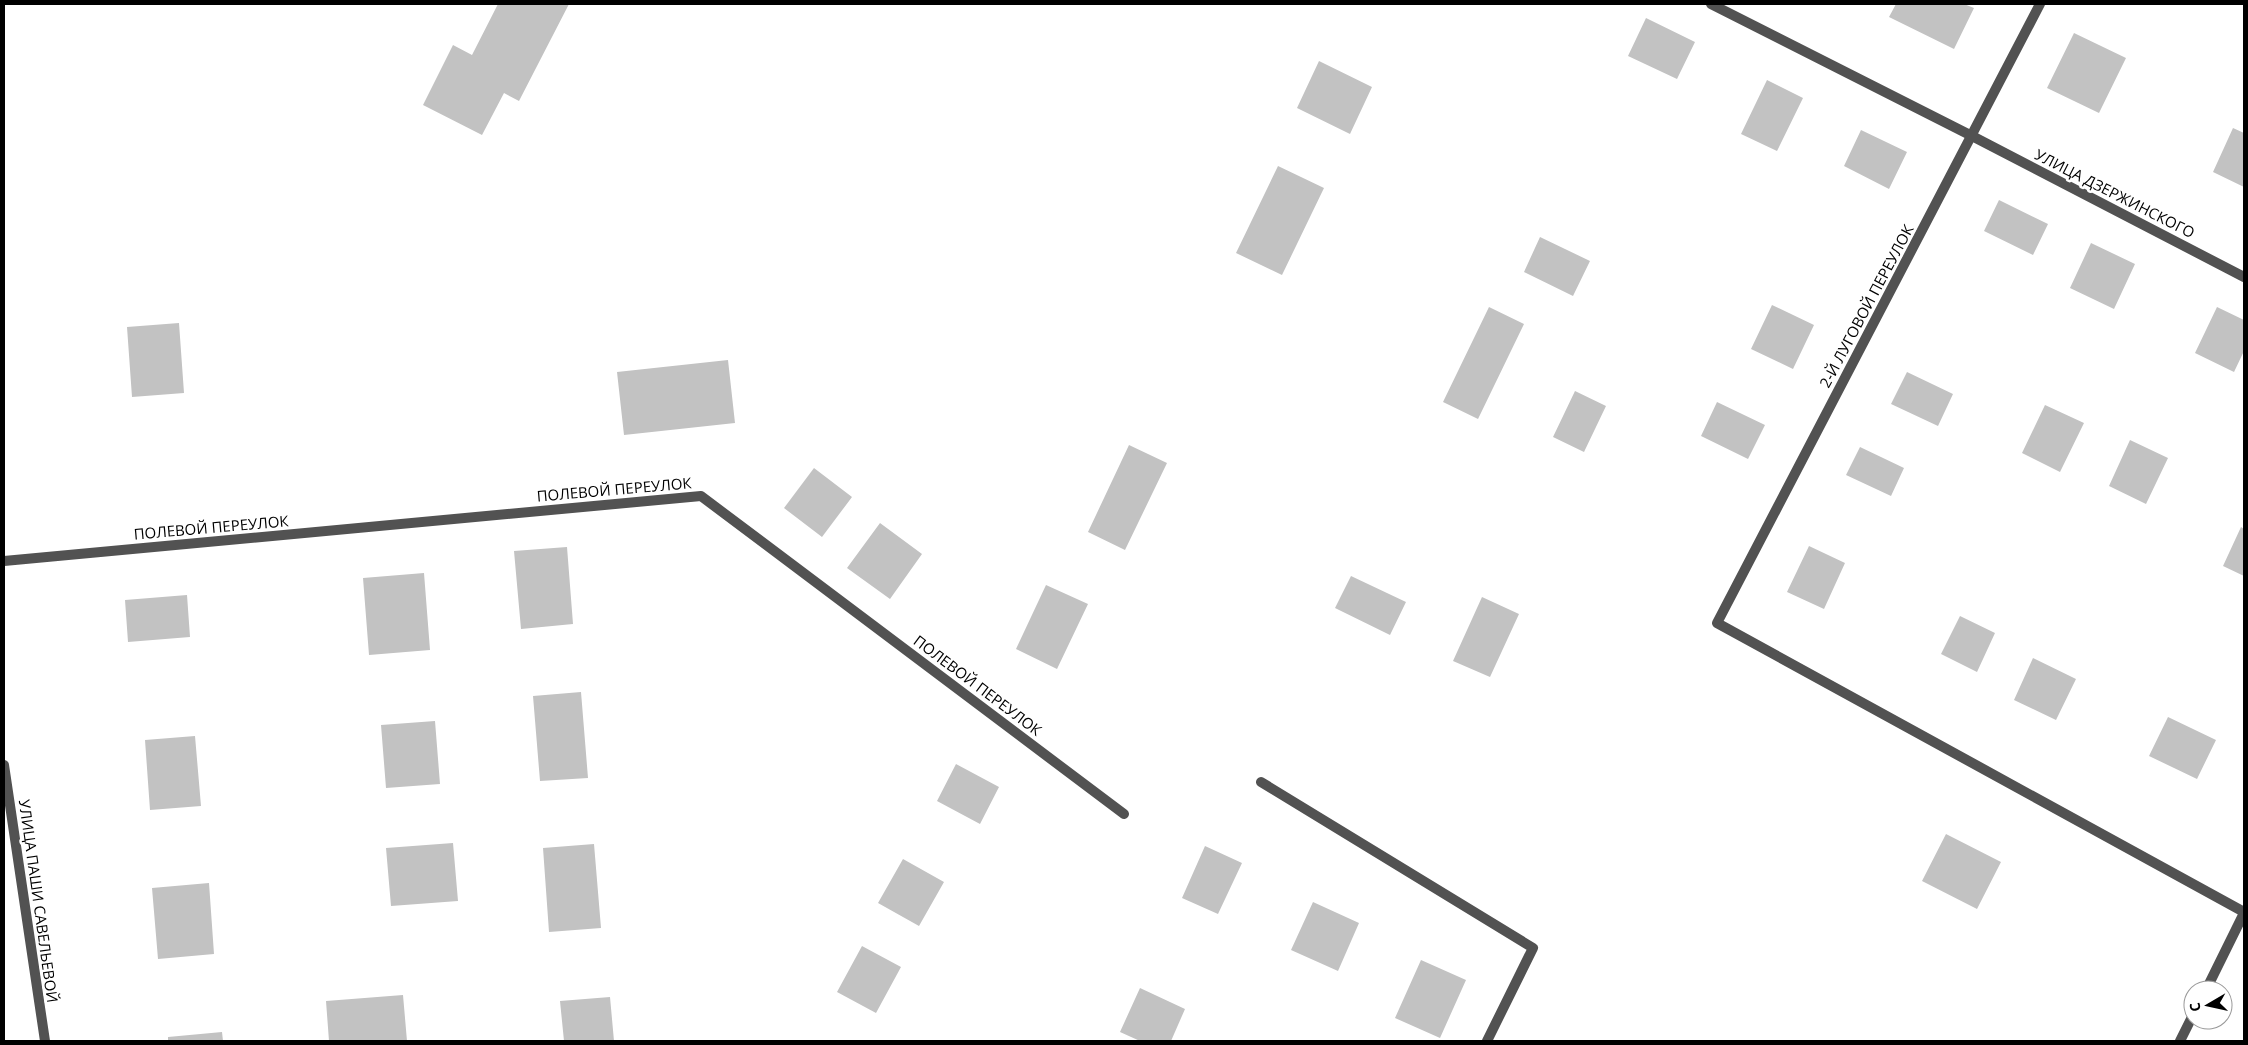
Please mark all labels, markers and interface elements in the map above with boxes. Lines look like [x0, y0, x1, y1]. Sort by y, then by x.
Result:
street label: УЛИЦА ДЗЕРЖИНСКОГО [2032, 144, 2198, 242]
street label: 2-Й ЛУГОВОЙ ПЕРЕУЛОК [1814, 220, 1918, 391]
street label: ПОЛЕВОЙ ПЕРЕУЛОК [536, 472, 693, 506]
street label: ПОЛЕВОЙ ПЕРЕУЛОК [133, 510, 290, 544]
street label: ПОЛЕВОЙ ПЕРЕУЛОК [910, 630, 1047, 740]
street label: УЛИЦА ПАШИ САВЕЛЬЕВОЙ [15, 798, 63, 1004]
north arrow [2183, 980, 2233, 1030]
text: С [2185, 1001, 2205, 1013]

